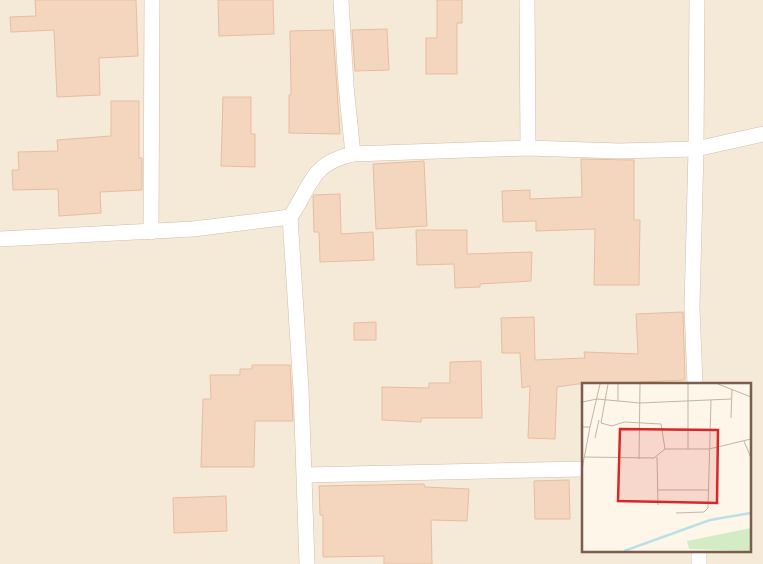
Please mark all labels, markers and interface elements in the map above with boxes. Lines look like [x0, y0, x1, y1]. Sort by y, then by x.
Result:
inset map [582, 383, 750, 552]

